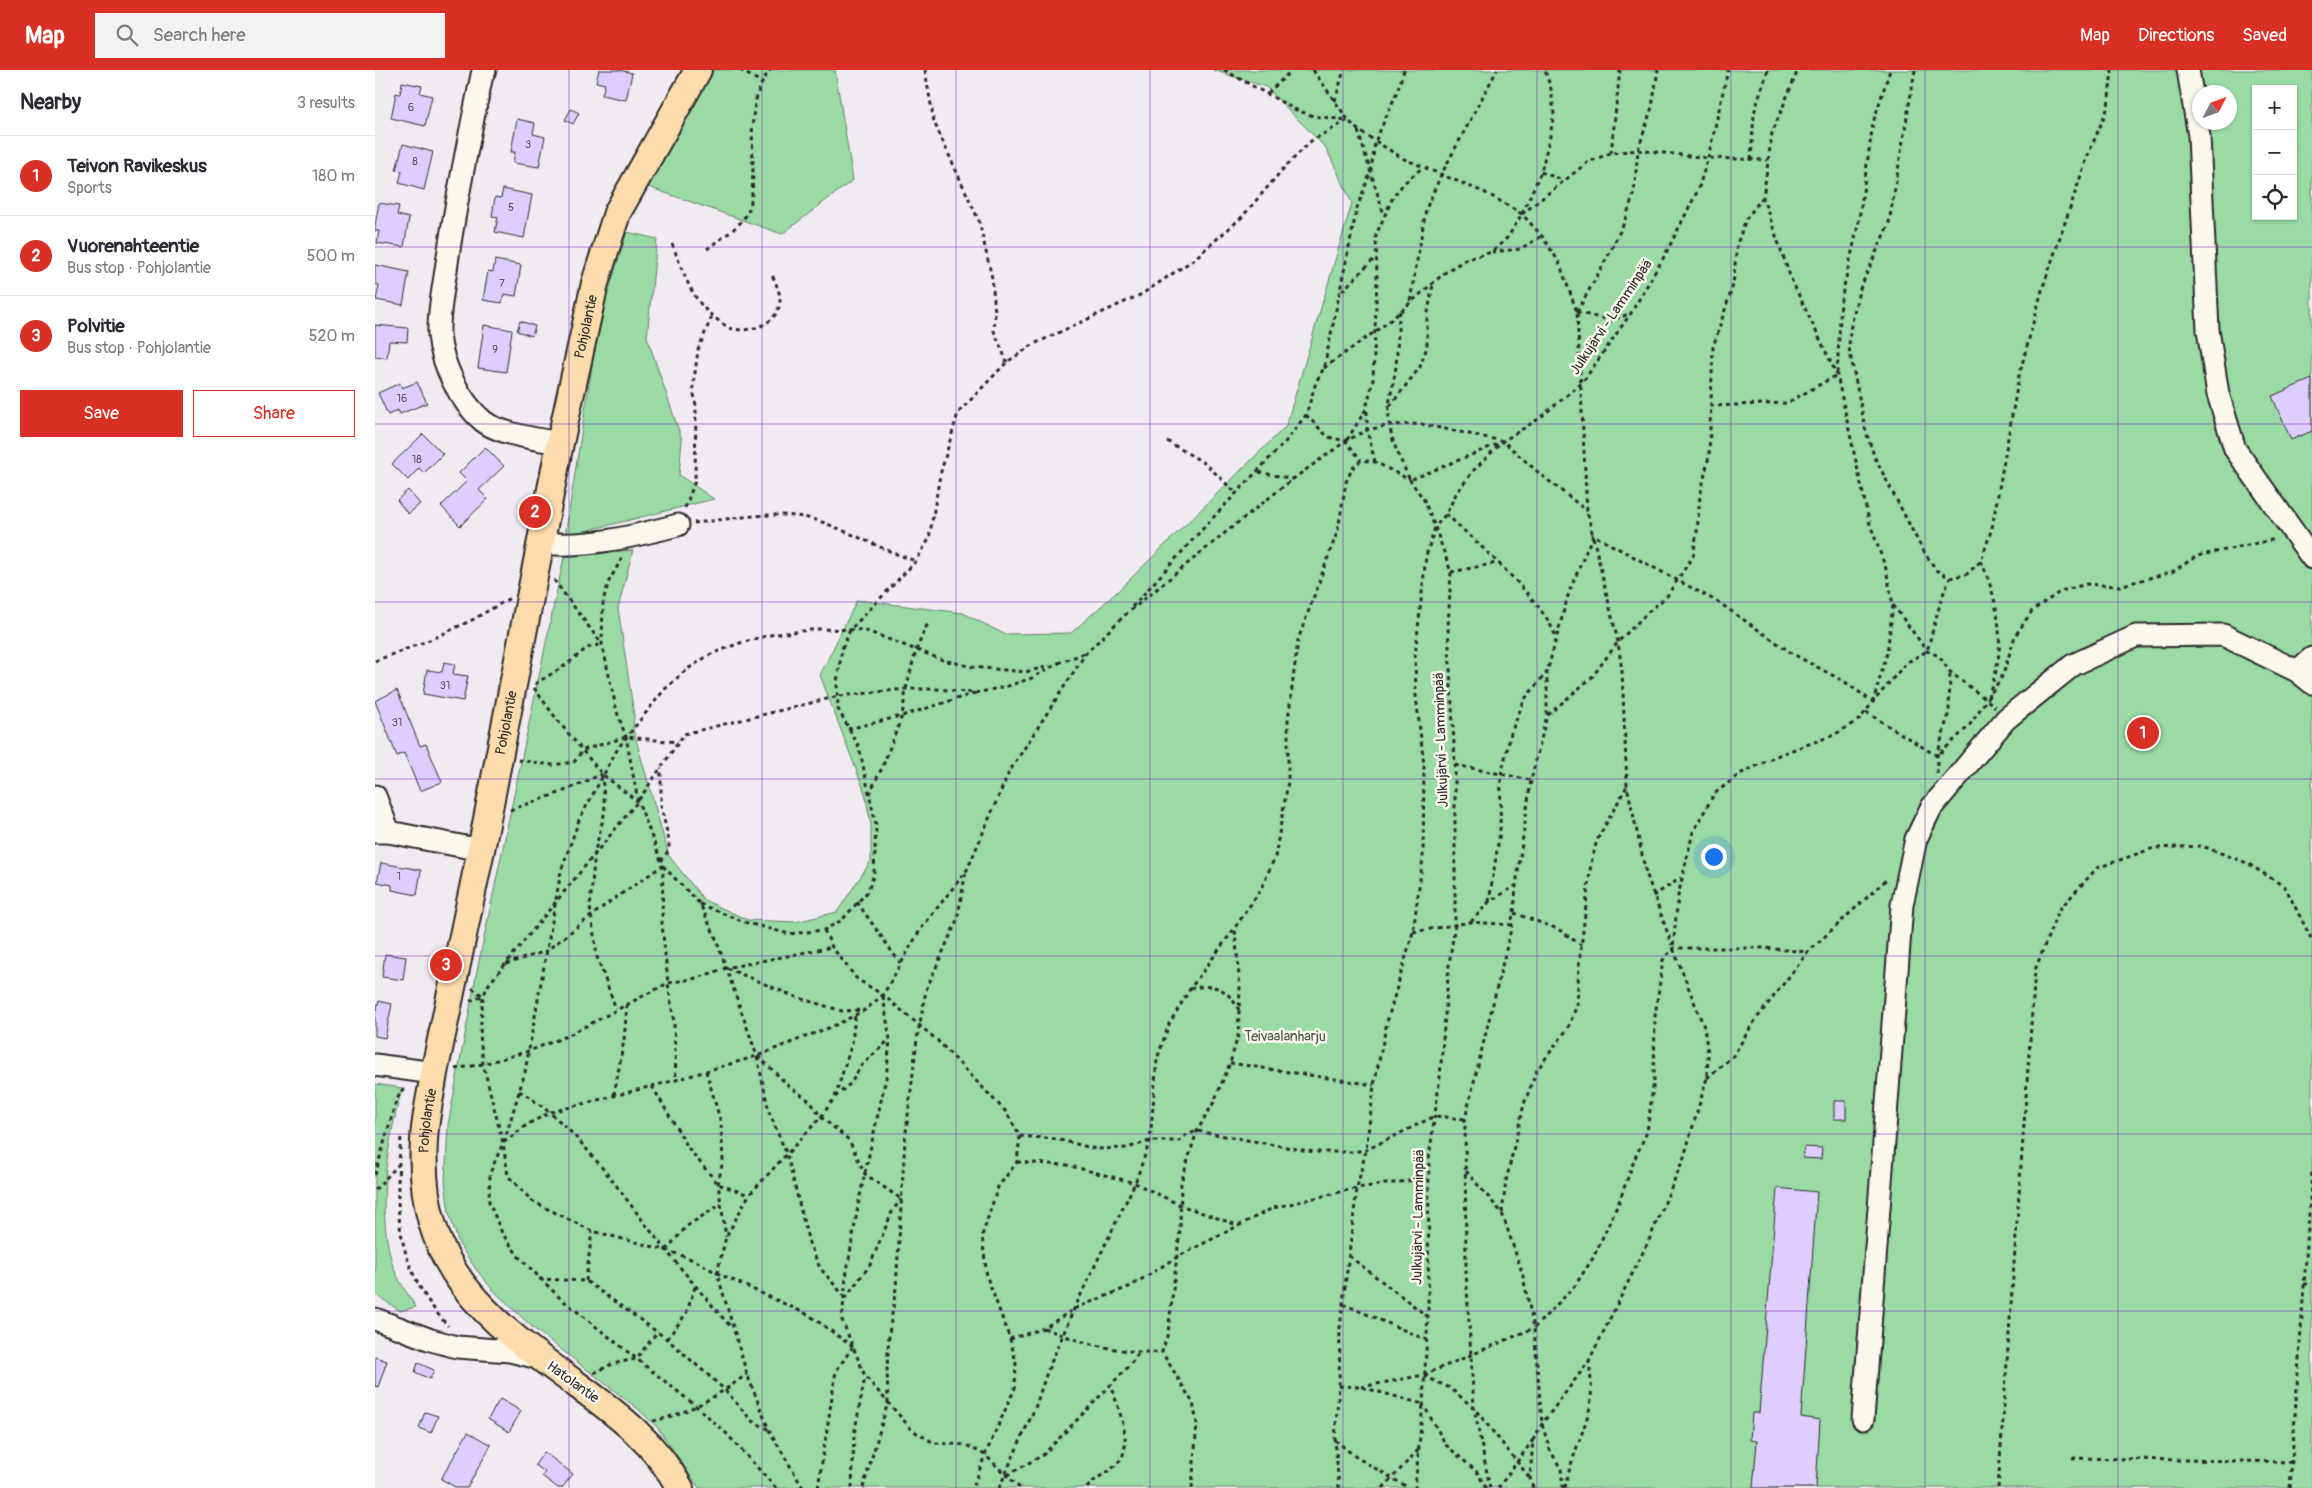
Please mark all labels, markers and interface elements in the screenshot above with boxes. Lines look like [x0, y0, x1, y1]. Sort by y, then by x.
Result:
search box [95, 13, 445, 58]
text: Map [25, 21, 65, 50]
icon: search [113, 21, 141, 49]
text: Search here [153, 23, 246, 47]
text: Map [2080, 24, 2110, 47]
text: Directions [2138, 24, 2214, 47]
text: Saved [2242, 24, 2287, 47]
north arrow [2192, 85, 2237, 130]
map controls [2252, 85, 2297, 220]
button: + [2252, 85, 2297, 130]
text: Nearby [20, 89, 81, 116]
text: 3 results [297, 93, 355, 113]
house number: 6 [408, 101, 414, 114]
button: − [2252, 130, 2297, 175]
house number: 3 [525, 138, 531, 151]
text: Teivon Ravikeskus [67, 154, 207, 178]
house number: 8 [412, 155, 418, 168]
text: 1 [33, 166, 39, 186]
text: 180 m [312, 166, 355, 186]
button: locate [2252, 175, 2297, 220]
text: Sports [67, 178, 112, 198]
house number: 5 [508, 201, 514, 214]
text: Vuorenahteentie [67, 234, 199, 258]
text: 2 [32, 246, 40, 266]
text: 500 m [307, 246, 355, 266]
street label: Julkujärvi - Lamminpää [1566, 256, 1656, 378]
text: Bus stop · Pohjolantie [67, 258, 211, 278]
house number: 7 [499, 277, 505, 290]
street label: Pohjolantie [570, 293, 601, 360]
text: Polvitie [67, 314, 125, 338]
text: 3 [32, 326, 40, 346]
text: 520 m [309, 326, 355, 346]
text: Bus stop · Pohjolantie [67, 338, 211, 358]
house number: 9 [492, 343, 498, 356]
button: Save [20, 390, 183, 437]
button: Share [193, 390, 355, 437]
house number: 16 [397, 392, 407, 405]
house number: 18 [412, 453, 422, 466]
pin: 2 [519, 493, 551, 531]
street label: Julkujärvi - Lamminpää [1430, 672, 1452, 808]
house number: 31 [440, 679, 450, 692]
street label: Pohjolantie [491, 689, 520, 756]
pin: 1 [2127, 714, 2159, 752]
house number: 31 [392, 716, 402, 729]
your location [1701, 844, 1727, 870]
house number: 1 [397, 870, 401, 883]
pin: 3 [430, 946, 462, 984]
park label: Teivaalanharju [1244, 1028, 1326, 1045]
street label: Pohjolantie [415, 1087, 440, 1153]
street label: Julkujärvi - Lamminpää [1408, 1149, 1428, 1285]
street label: Hatolantie [544, 1357, 602, 1407]

